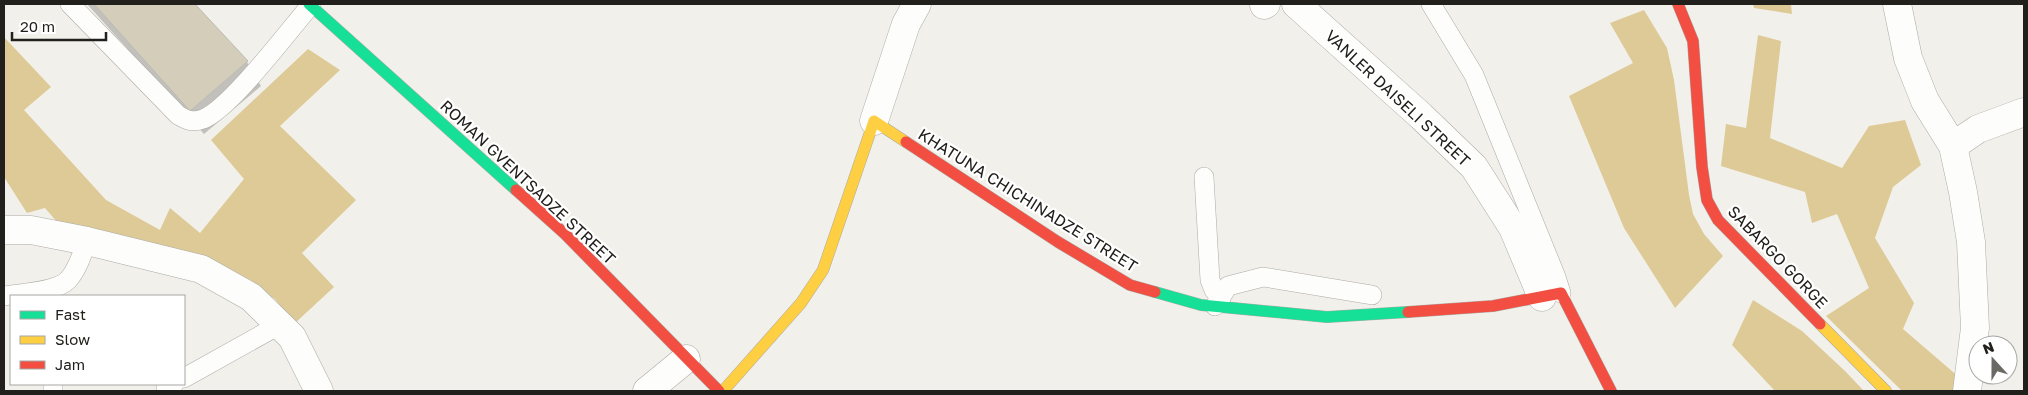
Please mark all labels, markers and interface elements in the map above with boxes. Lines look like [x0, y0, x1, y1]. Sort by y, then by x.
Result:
scale bar [12, 10, 106, 42]
text: 20 m [20, 17, 55, 35]
street label: VANLER DAISELI STREET [1321, 25, 1475, 171]
street label: ROMAN GVENTSADZE STREET [436, 95, 620, 269]
street label: KHATUNA CHICHINADZE STREET [915, 124, 1141, 276]
street label: SABARGO GORGE [1724, 202, 1832, 312]
legend [10, 295, 185, 385]
text: Fast [55, 305, 86, 323]
text: Slow [55, 330, 90, 348]
north arrow [1968, 335, 2018, 385]
text: N [1980, 338, 1996, 357]
text: Jam [55, 355, 85, 373]

